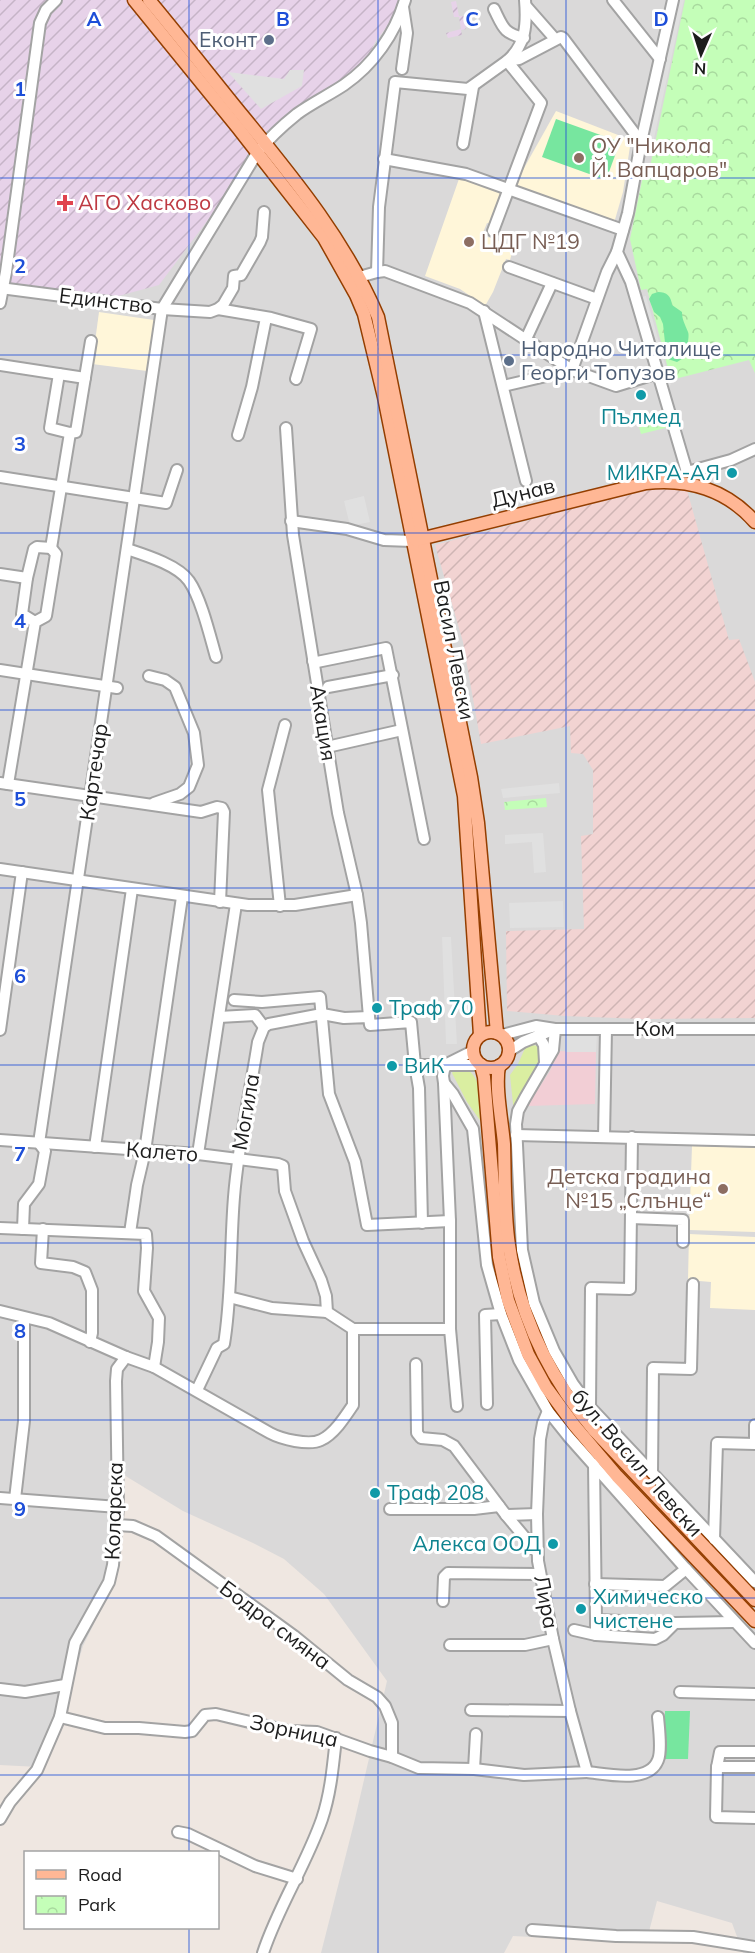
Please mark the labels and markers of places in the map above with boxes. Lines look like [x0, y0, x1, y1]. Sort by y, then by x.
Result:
place label: Еконт [199, 26, 257, 52]
marker: Еконт [262, 33, 276, 47]
place label: ОУ "Никола Й. Вапцаров" [591, 132, 727, 182]
marker: ОУ "Никола Й. Вапцаров" [572, 151, 586, 165]
place label: АГО Хасково [78, 189, 211, 215]
marker: АГО Хасково [56, 194, 74, 212]
place label: ЦДГ №19 [481, 228, 580, 254]
marker: ЦДГ №19 [462, 235, 476, 249]
place label: Народно Читалище Георги Топузов [521, 335, 721, 385]
marker: Народно Читалище Георги Топузов [502, 354, 516, 368]
marker: Пълмед [634, 388, 648, 402]
place label: Пълмед [601, 403, 681, 429]
place label: МИКРА-АЯ [607, 459, 720, 485]
marker: МИКРА-АЯ [725, 466, 739, 480]
place label: Траф 70 [389, 994, 474, 1020]
marker: Траф 70 [370, 1001, 384, 1015]
place label: ВиК [404, 1052, 445, 1078]
marker: ВиК [385, 1059, 399, 1073]
place label: Детска градина №15 „Слънце“ [547, 1163, 711, 1213]
marker: Детска градина №15 „Слънце“ [716, 1182, 730, 1196]
place label: Траф 208 [387, 1479, 484, 1505]
marker: Траф 208 [368, 1486, 382, 1500]
place label: Алекса ООД [413, 1530, 541, 1556]
marker: Алекса ООД [546, 1537, 560, 1551]
place label: Химическо чистене [593, 1583, 703, 1633]
marker: Химическо чистене [574, 1602, 588, 1616]

